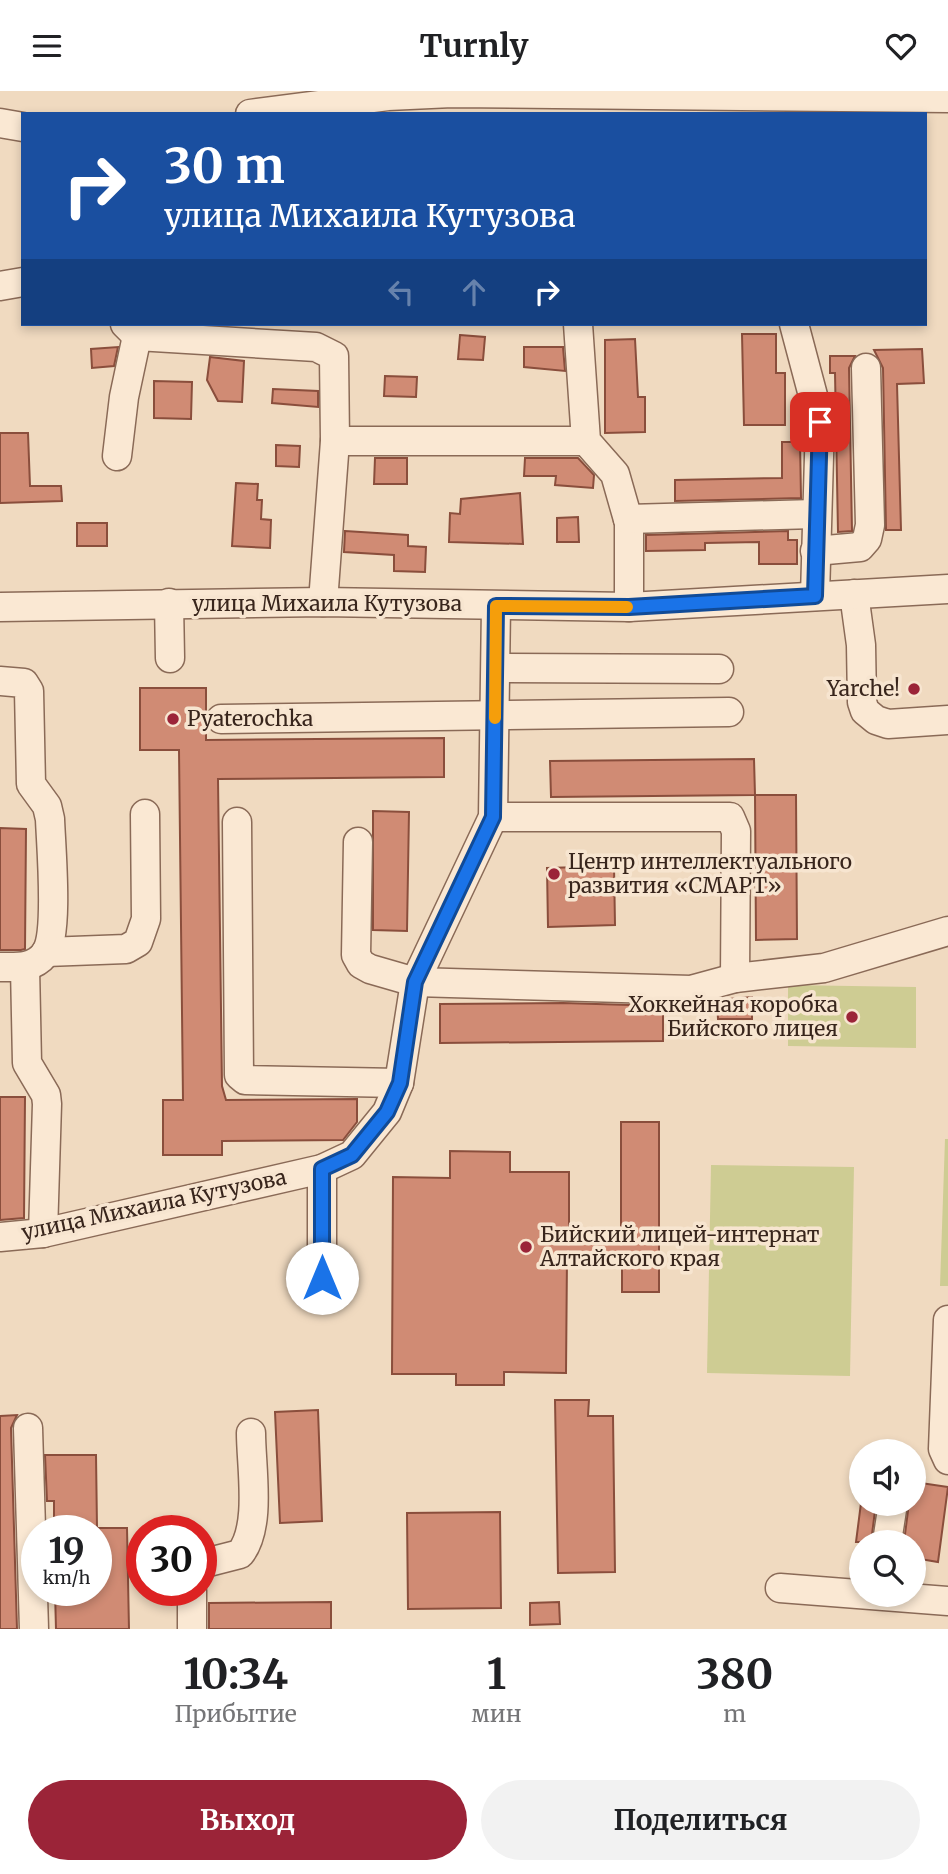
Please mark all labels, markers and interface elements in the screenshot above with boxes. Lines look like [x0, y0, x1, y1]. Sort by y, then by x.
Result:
text: Turnly [420, 26, 528, 66]
icon: menu [28, 27, 66, 65]
icon: heart [882, 27, 920, 65]
text: 30 m [164, 135, 285, 196]
icon: right [49, 140, 140, 231]
text: улица Михаила Кутузова [164, 196, 576, 236]
icon: left [382, 273, 420, 311]
icon: ahead [455, 273, 493, 311]
icon: right [528, 273, 566, 311]
pin [790, 392, 850, 452]
icon: arrive [801, 403, 839, 441]
street label: улица Михаила Кутузова [192, 590, 462, 617]
place label: Yarche! [826, 675, 900, 702]
marker: Yarche! [906, 681, 922, 697]
place label: Pyaterochka [187, 705, 313, 732]
marker: Pyaterochka [165, 711, 181, 727]
place label: Центр интеллектуального развития «СМАРТ» [568, 848, 852, 899]
marker: Центр интеллектуального развития «СМАРТ» [546, 866, 562, 882]
place label: Хоккейная коробка Бийского лицея [628, 991, 838, 1042]
marker: Хоккейная коробка Бийского лицея [844, 1009, 860, 1025]
street label: улица Михаила Кутузова [19, 1163, 289, 1246]
place label: Бийский лицей-интернат Алтайского края [539, 1221, 820, 1272]
marker: Бийский лицей-интернат Алтайского края [518, 1239, 534, 1255]
position arrow [285, 1241, 359, 1315]
map controls [849, 1439, 926, 1607]
button: sound [849, 1439, 926, 1516]
speed limit sign: 30 [126, 1515, 217, 1606]
text: 19 [48, 1529, 85, 1573]
button: search [849, 1530, 926, 1607]
text: km/h [43, 1566, 90, 1589]
text: 10:34 [183, 1648, 288, 1700]
text: 1 [487, 1648, 506, 1700]
text: 380 [696, 1648, 773, 1700]
text: Прибытие [175, 1699, 297, 1728]
text: мин [471, 1699, 522, 1728]
text: m [723, 1699, 746, 1728]
button: Выход [28, 1780, 467, 1860]
button: Поделиться [481, 1780, 920, 1860]

